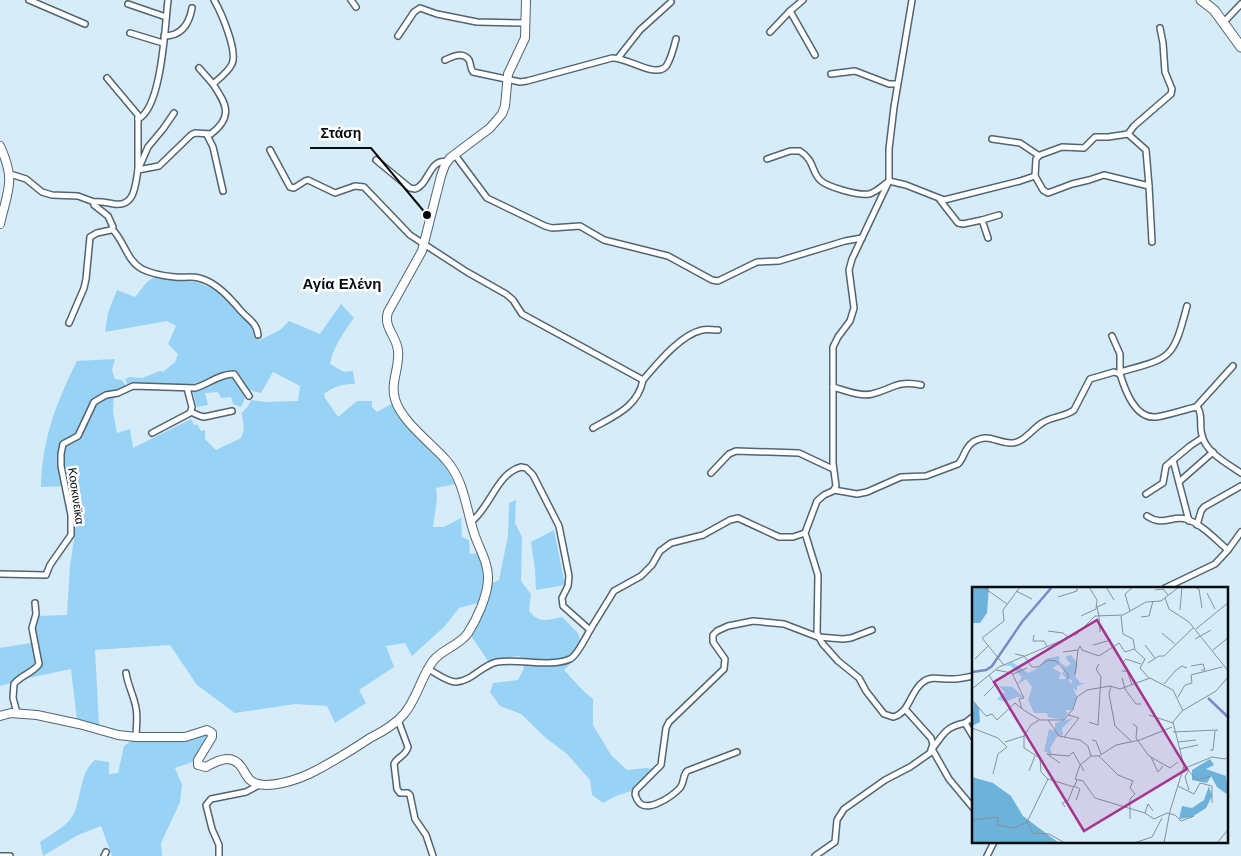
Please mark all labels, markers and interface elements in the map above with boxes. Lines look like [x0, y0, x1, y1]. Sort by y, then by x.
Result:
callout: Στάση [310, 119, 371, 148]
text: Στάση [321, 125, 361, 141]
district label: Αγία Ελένη [303, 275, 381, 293]
street label: Κοσκινεϊκα [65, 467, 87, 525]
inset map [972, 587, 1228, 844]

